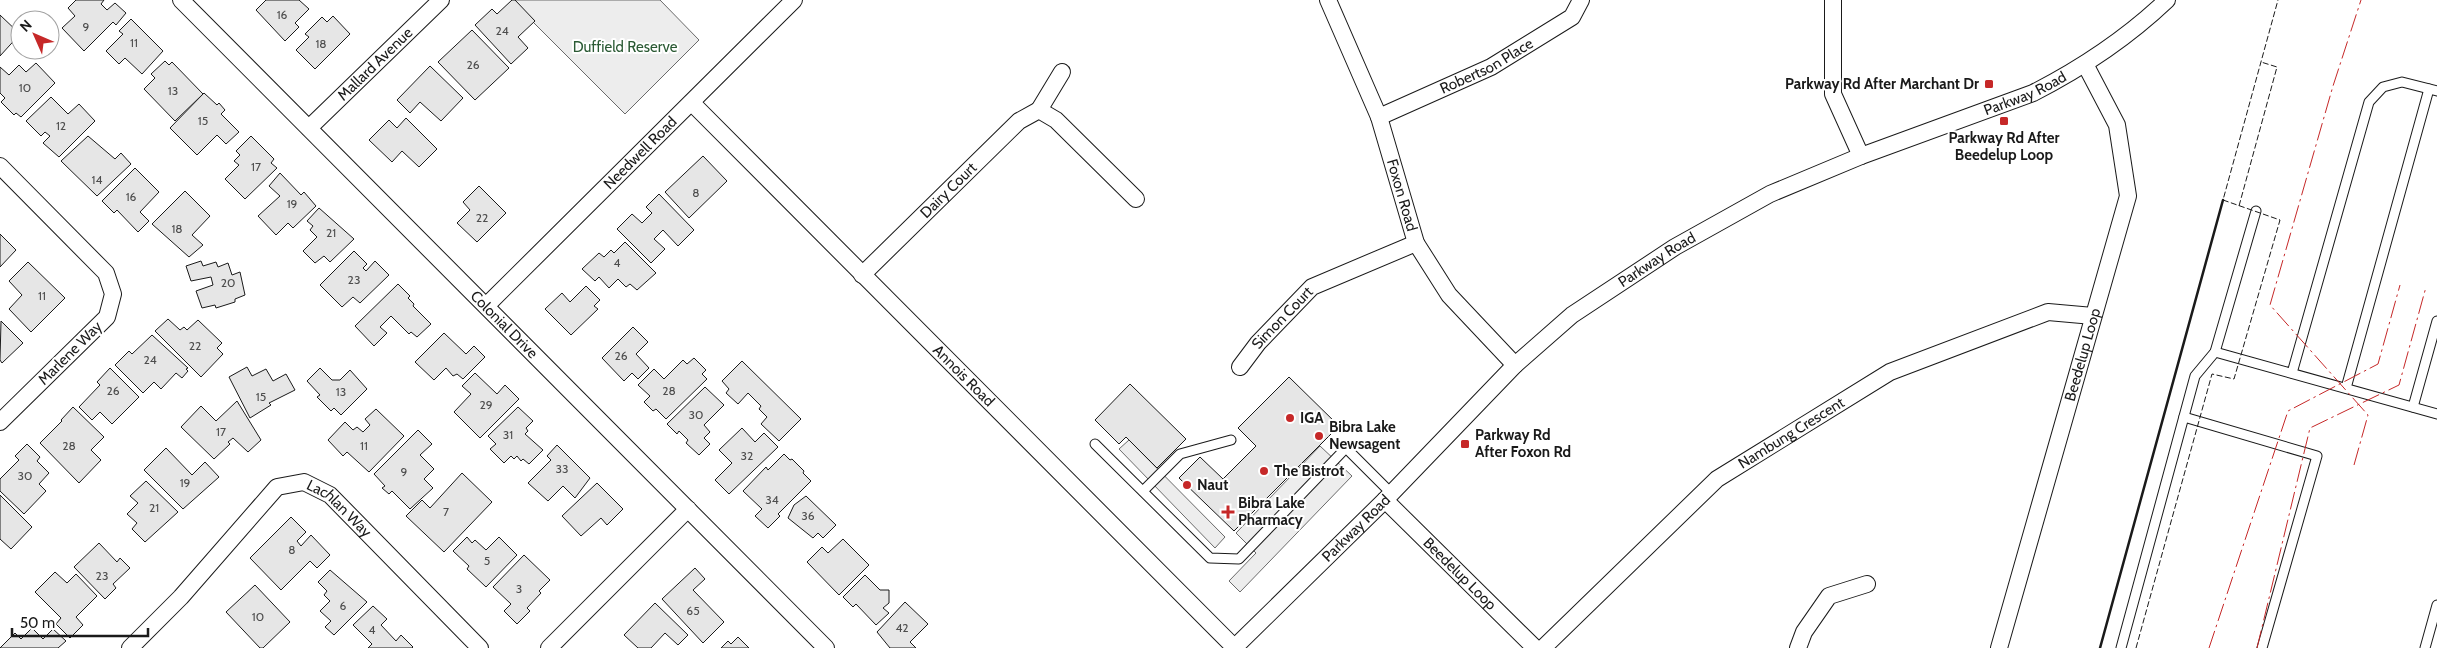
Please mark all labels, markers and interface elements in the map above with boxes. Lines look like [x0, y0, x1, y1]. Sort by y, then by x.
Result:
house number: 16 [277, 7, 288, 22]
north arrow [10, 10, 60, 60]
text: N [16, 16, 36, 36]
house number: 9 [83, 19, 90, 34]
street label: Mallard Avenue [334, 23, 417, 104]
house number: 24 [495, 23, 509, 38]
street label: Robertson Place [1437, 34, 1537, 98]
house number: 11 [130, 35, 138, 50]
house number: 18 [315, 36, 327, 51]
park label: Duffield Reserve [573, 38, 678, 56]
house number: 26 [466, 57, 480, 72]
street label: Parkway Road [1981, 68, 2070, 119]
place label: Parkway Rd After Marchant Dr [1785, 75, 1979, 93]
marker: Parkway Rd After Marchant Dr [1983, 78, 1995, 90]
house number: 10 [19, 80, 31, 95]
house number: 13 [168, 83, 178, 98]
house number: 15 [198, 113, 208, 128]
street label: Needwell Road [600, 113, 680, 193]
marker: Parkway Rd After Beedelup Loop [1998, 115, 2010, 127]
house number: 12 [56, 118, 66, 133]
place label: Parkway Rd After Beedelup Loop [1949, 129, 2060, 164]
street label: Foxon Road [1383, 157, 1421, 233]
house number: 17 [251, 159, 261, 174]
street label: Dairy Court [916, 159, 980, 222]
house number: 14 [92, 172, 102, 187]
house number: 8 [692, 185, 700, 200]
house number: 16 [126, 189, 137, 204]
house number: 19 [287, 196, 298, 211]
house number: 22 [476, 210, 488, 225]
house number: 18 [171, 221, 183, 236]
house number: 21 [326, 225, 336, 240]
street label: Parkway Road [1615, 228, 1699, 291]
house number: 4 [614, 255, 621, 270]
house number: 23 [348, 272, 360, 287]
house number: 20 [221, 275, 235, 290]
street label: Simon Court [1248, 283, 1317, 352]
street label: Colonial Drive [467, 287, 542, 362]
house number: 11 [38, 288, 46, 303]
street label: Beedelup Loop [2061, 306, 2104, 403]
street label: Marlene Way [34, 317, 106, 389]
house number: 22 [189, 338, 201, 353]
street label: Annois Road [929, 341, 998, 410]
house number: 26 [614, 348, 628, 363]
house number: 24 [143, 352, 157, 367]
house number: 26 [106, 383, 120, 398]
house number: 28 [662, 383, 676, 398]
house number: 13 [336, 384, 346, 399]
house number: 15 [256, 389, 266, 404]
street label: Nambung Crescent [1735, 393, 1848, 473]
house number: 29 [479, 397, 493, 412]
house number: 30 [689, 407, 703, 422]
place label: IGA [1300, 409, 1324, 427]
marker: IGA [1284, 412, 1296, 424]
place label: Bibra Lake Newsagent [1329, 418, 1400, 453]
house number: 17 [216, 424, 226, 439]
place label: Parkway Rd After Foxon Rd [1475, 426, 1571, 461]
house number: 31 [503, 427, 513, 442]
marker: Bibra Lake Newsagent [1313, 430, 1325, 442]
house number: 28 [62, 438, 76, 453]
house number: 11 [360, 438, 368, 453]
marker: Parkway Rd After Foxon Rd [1459, 438, 1471, 450]
house number: 32 [741, 448, 753, 463]
house number: 33 [556, 461, 568, 476]
place label: The Bistrot [1274, 462, 1344, 480]
house number: 9 [401, 464, 408, 479]
marker: The Bistrot [1258, 465, 1270, 477]
house number: 30 [18, 468, 32, 483]
house number: 19 [180, 475, 191, 490]
street label: Lachlan Way [304, 476, 376, 541]
place label: Naut [1197, 476, 1228, 494]
marker: Naut [1181, 479, 1193, 491]
street label: Parkway Road [1318, 491, 1394, 566]
house number: 34 [765, 492, 779, 507]
place label: Bibra Lake Pharmacy [1238, 494, 1305, 529]
house number: 21 [149, 500, 159, 515]
house number: 7 [443, 504, 449, 519]
marker: Bibra Lake Pharmacy [1222, 506, 1234, 518]
house number: 36 [801, 508, 815, 523]
street label: Beedelup Loop [1419, 534, 1500, 614]
house number: 8 [288, 542, 296, 557]
house number: 5 [484, 553, 490, 568]
house number: 23 [96, 568, 108, 583]
house number: 3 [516, 581, 522, 596]
house number: 6 [340, 598, 347, 613]
house number: 65 [686, 603, 700, 618]
scale bar [12, 606, 149, 638]
house number: 10 [252, 609, 264, 624]
text: 50 m [20, 614, 55, 632]
house number: 42 [895, 620, 909, 635]
house number: 4 [369, 622, 376, 637]

